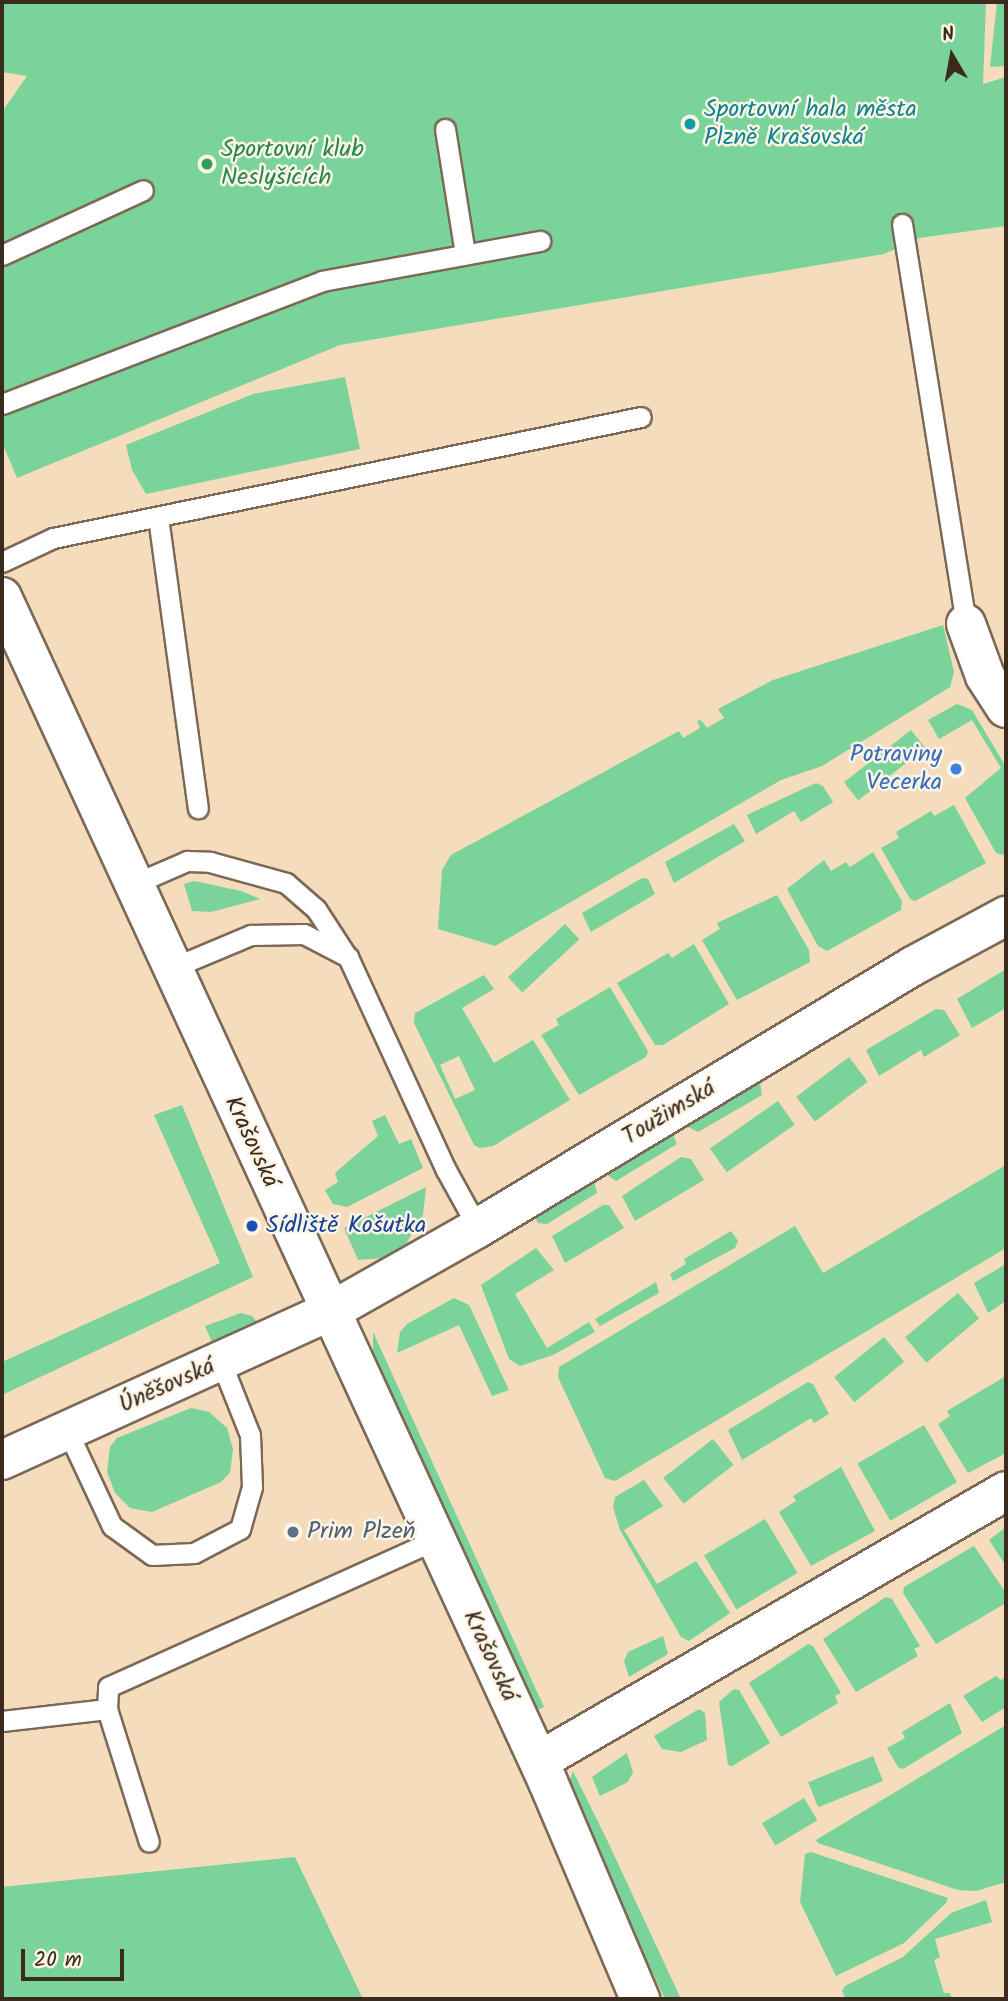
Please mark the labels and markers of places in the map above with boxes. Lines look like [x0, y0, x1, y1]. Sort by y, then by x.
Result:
place label: Sportovní hala města Plzně Krašovská [704, 96, 917, 152]
marker: Sportovní hala města Plzně Krašovská [682, 116, 698, 132]
place label: Sportovní klub Neslyšících [221, 136, 364, 192]
marker: Sportovní klub Neslyšících [199, 156, 215, 172]
place label: Potraviny Vecerka [850, 741, 942, 797]
marker: Potraviny Vecerka [948, 761, 964, 777]
place label: Sídliště Košutka [266, 1212, 426, 1240]
marker: Sídliště Košutka [244, 1218, 260, 1234]
place label: Prim Plzeň [307, 1518, 415, 1546]
marker: Prim Plzeň [285, 1524, 301, 1540]

